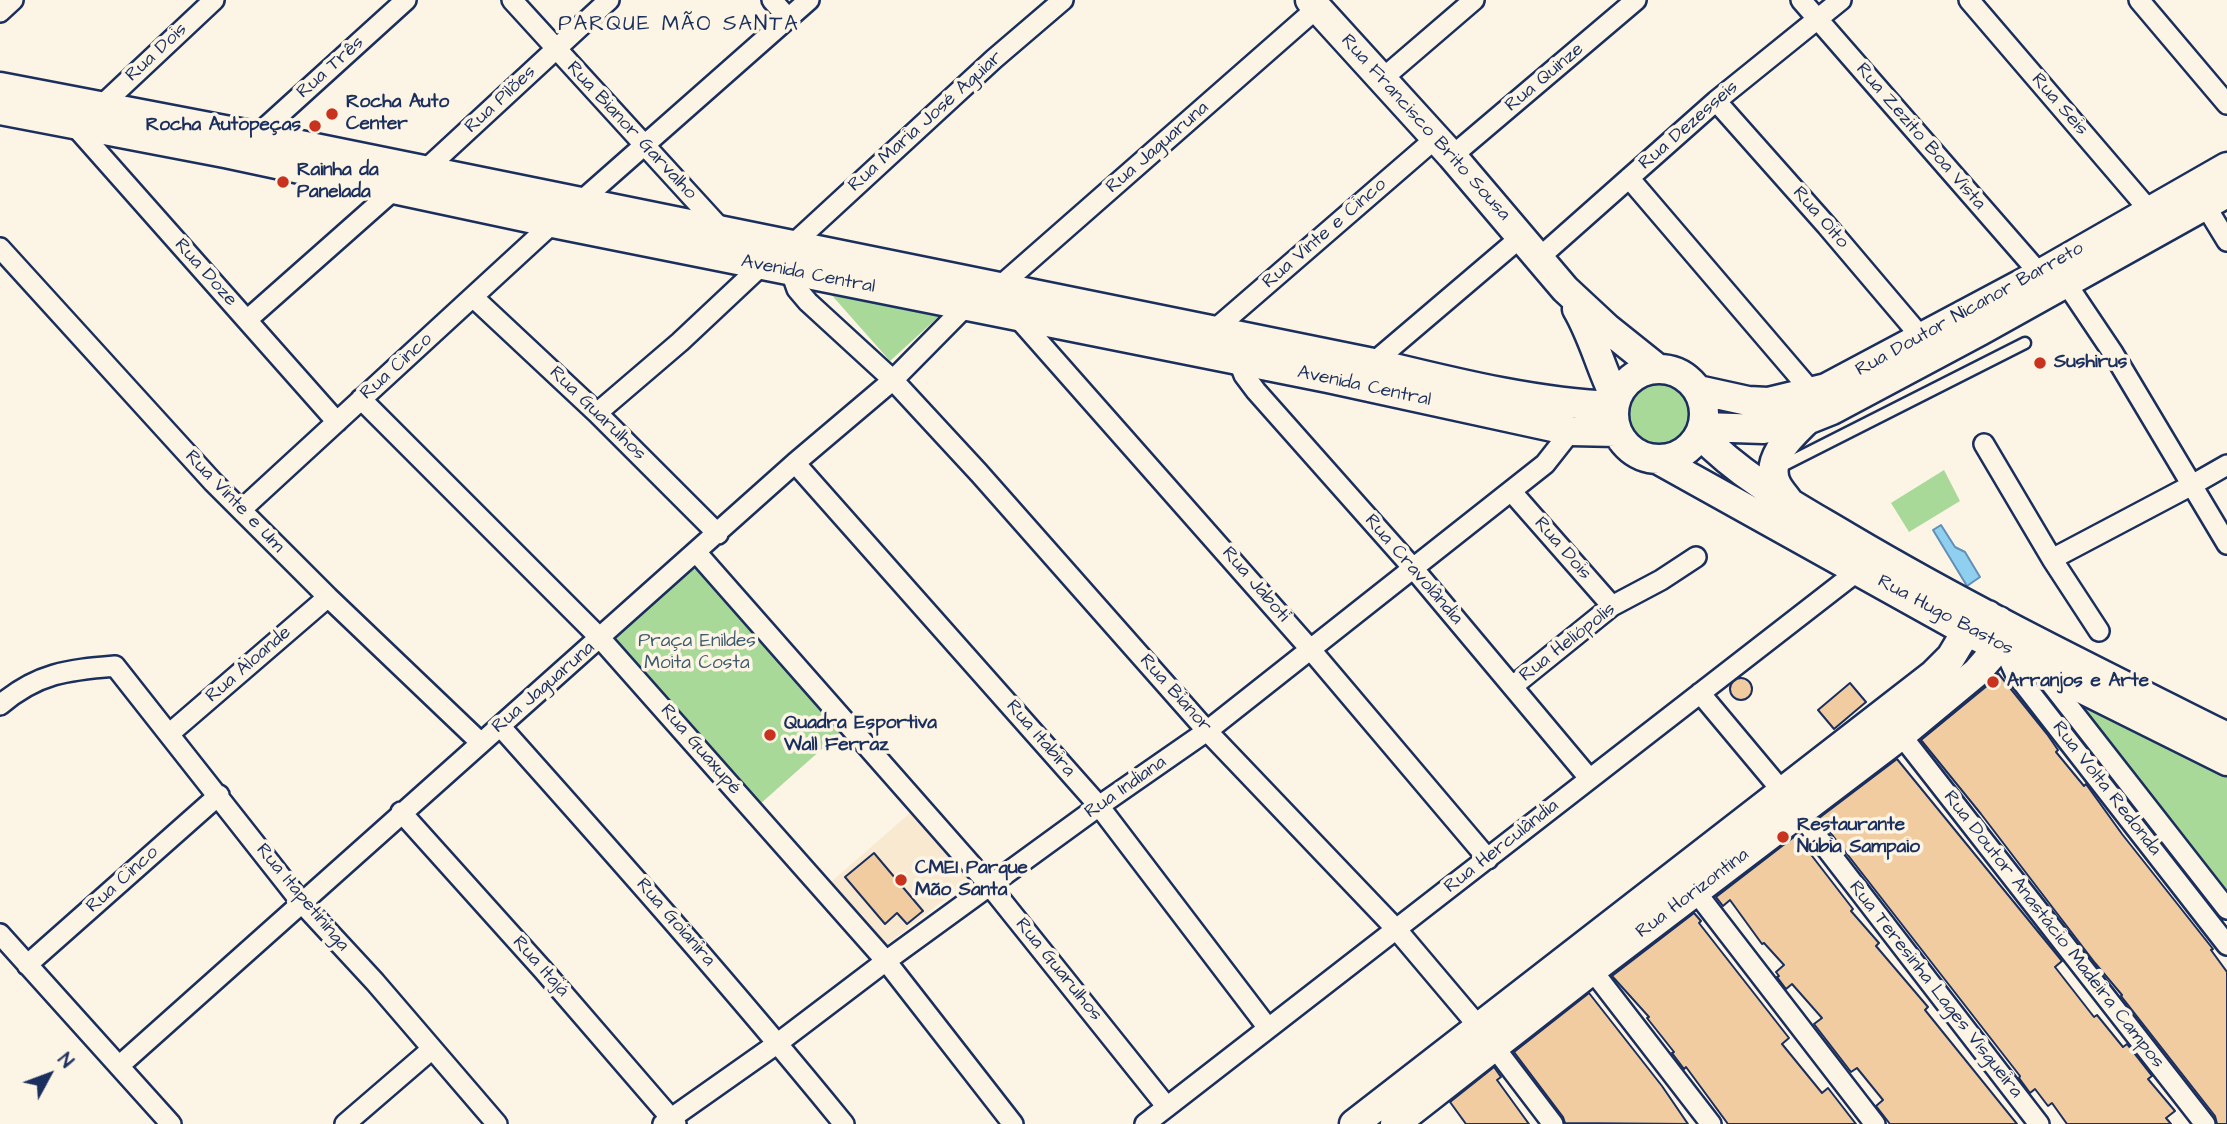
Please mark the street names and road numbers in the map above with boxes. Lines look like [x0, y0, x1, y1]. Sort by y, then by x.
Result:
street label: Rua Dois [121, 19, 193, 87]
street label: Rua Francisco Brito Sousa [1335, 30, 1515, 226]
street label: Rua Três [293, 32, 369, 104]
street label: Rua Quinze [1501, 39, 1589, 117]
street label: Rua Maria José Aguiar [844, 47, 1008, 197]
street label: Rua Bianor Garvalho [561, 57, 701, 205]
street label: Rua Zezito Boa Vista [1850, 59, 1990, 215]
street label: Rua Pilões [461, 61, 541, 139]
street label: Rua Seis [2026, 69, 2092, 141]
street label: Rua Dezesseis [1635, 77, 1743, 175]
street label: Rua Jaguaruna [1102, 97, 1214, 199]
street label: Rua Vinte e Cinco [1258, 174, 1392, 294]
street label: Rua Oito [1787, 182, 1853, 254]
street label: Rua Doze [169, 234, 241, 312]
street label: Rua Doutor Nicanor Barreto [1852, 238, 2088, 382]
street label: Avenida Central [739, 251, 877, 299]
street label: Rua Cinco [356, 329, 438, 405]
street label: Rua Guarulhos [544, 362, 650, 466]
street label: Avenida Central [1295, 362, 1433, 412]
street label: Rua Vinte e Um [179, 446, 289, 558]
street label: Rua Cravolândia [1359, 510, 1467, 630]
street label: Rua Dois [1529, 513, 1595, 585]
street label: Rua Jaboti [1216, 543, 1294, 627]
street label: Rua Hugo Bastos [1873, 571, 2017, 661]
street label: Rua Heliópolis [1515, 598, 1621, 688]
street label: Rua Aloande [202, 622, 296, 708]
street label: Rua Jaguaruna [488, 637, 600, 739]
street label: Rua Bianor [1134, 650, 1216, 738]
street label: Rua Itabira [1000, 696, 1080, 782]
street label: Rua Guaxupé [655, 700, 745, 800]
street label: Rua Volta Redonda [2046, 717, 2166, 861]
street label: Rua Indiana [1081, 752, 1171, 824]
street label: Rua Doutor Anastácio Madeira Campos [1938, 787, 2168, 1073]
street label: Rua Herculândia [1440, 795, 1564, 899]
street label: Rua Itapetininga [250, 840, 354, 956]
street label: Rua Cinco [82, 842, 164, 918]
street label: Rua Horizontina [1632, 844, 1754, 944]
street label: Rua Goianira [631, 874, 719, 972]
street label: Rua Teresinha Lages Visgueira [1843, 877, 2027, 1103]
street label: Rua Guarulhos [1010, 914, 1106, 1026]
street label: Rua Itajá [507, 932, 573, 1002]

